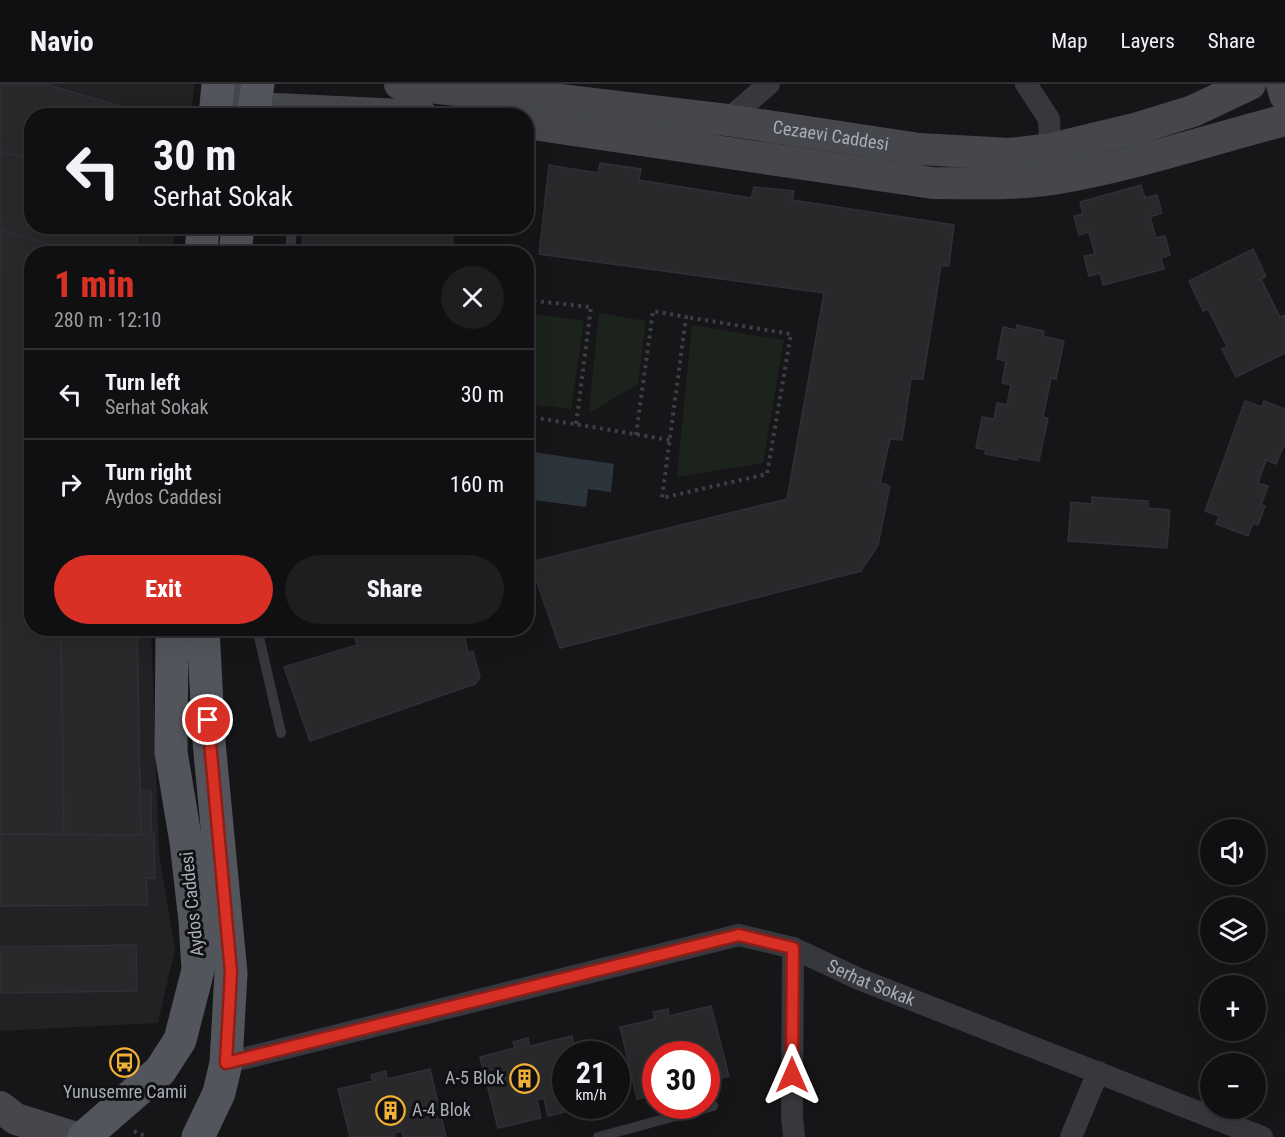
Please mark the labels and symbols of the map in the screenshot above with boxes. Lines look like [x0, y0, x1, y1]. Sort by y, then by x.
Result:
street label: Cezaevi Caddesi [771, 116, 890, 154]
pin [182, 694, 233, 745]
street label: Aydos Caddesi [176, 851, 207, 957]
street label: Serhat Sokak [824, 955, 918, 1010]
speed limit sign: 30 [642, 1041, 720, 1119]
position arrow [760, 1043, 824, 1107]
bus stop icon: Yunusemre Camii [109, 1047, 141, 1079]
building icon: A-5 Blok [509, 1062, 541, 1094]
place label: A-5 Blok [445, 1067, 504, 1088]
place label: Yunusemre Camii [63, 1081, 187, 1102]
building icon: A-4 Blok [375, 1094, 407, 1126]
place label: A-4 Blok [412, 1099, 471, 1120]

